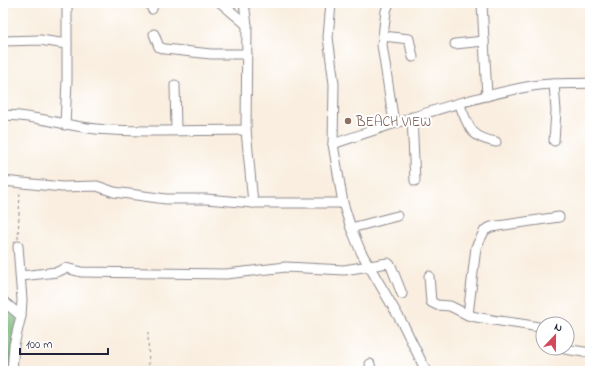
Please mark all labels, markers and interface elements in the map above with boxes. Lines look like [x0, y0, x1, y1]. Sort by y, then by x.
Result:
place label: BEACH VIEW [355, 112, 431, 133]
marker: BEACH VIEW [343, 116, 353, 126]
north arrow [535, 316, 575, 356]
text: N [552, 319, 565, 336]
scale bar [20, 330, 108, 356]
text: 100 m [26, 336, 53, 354]

